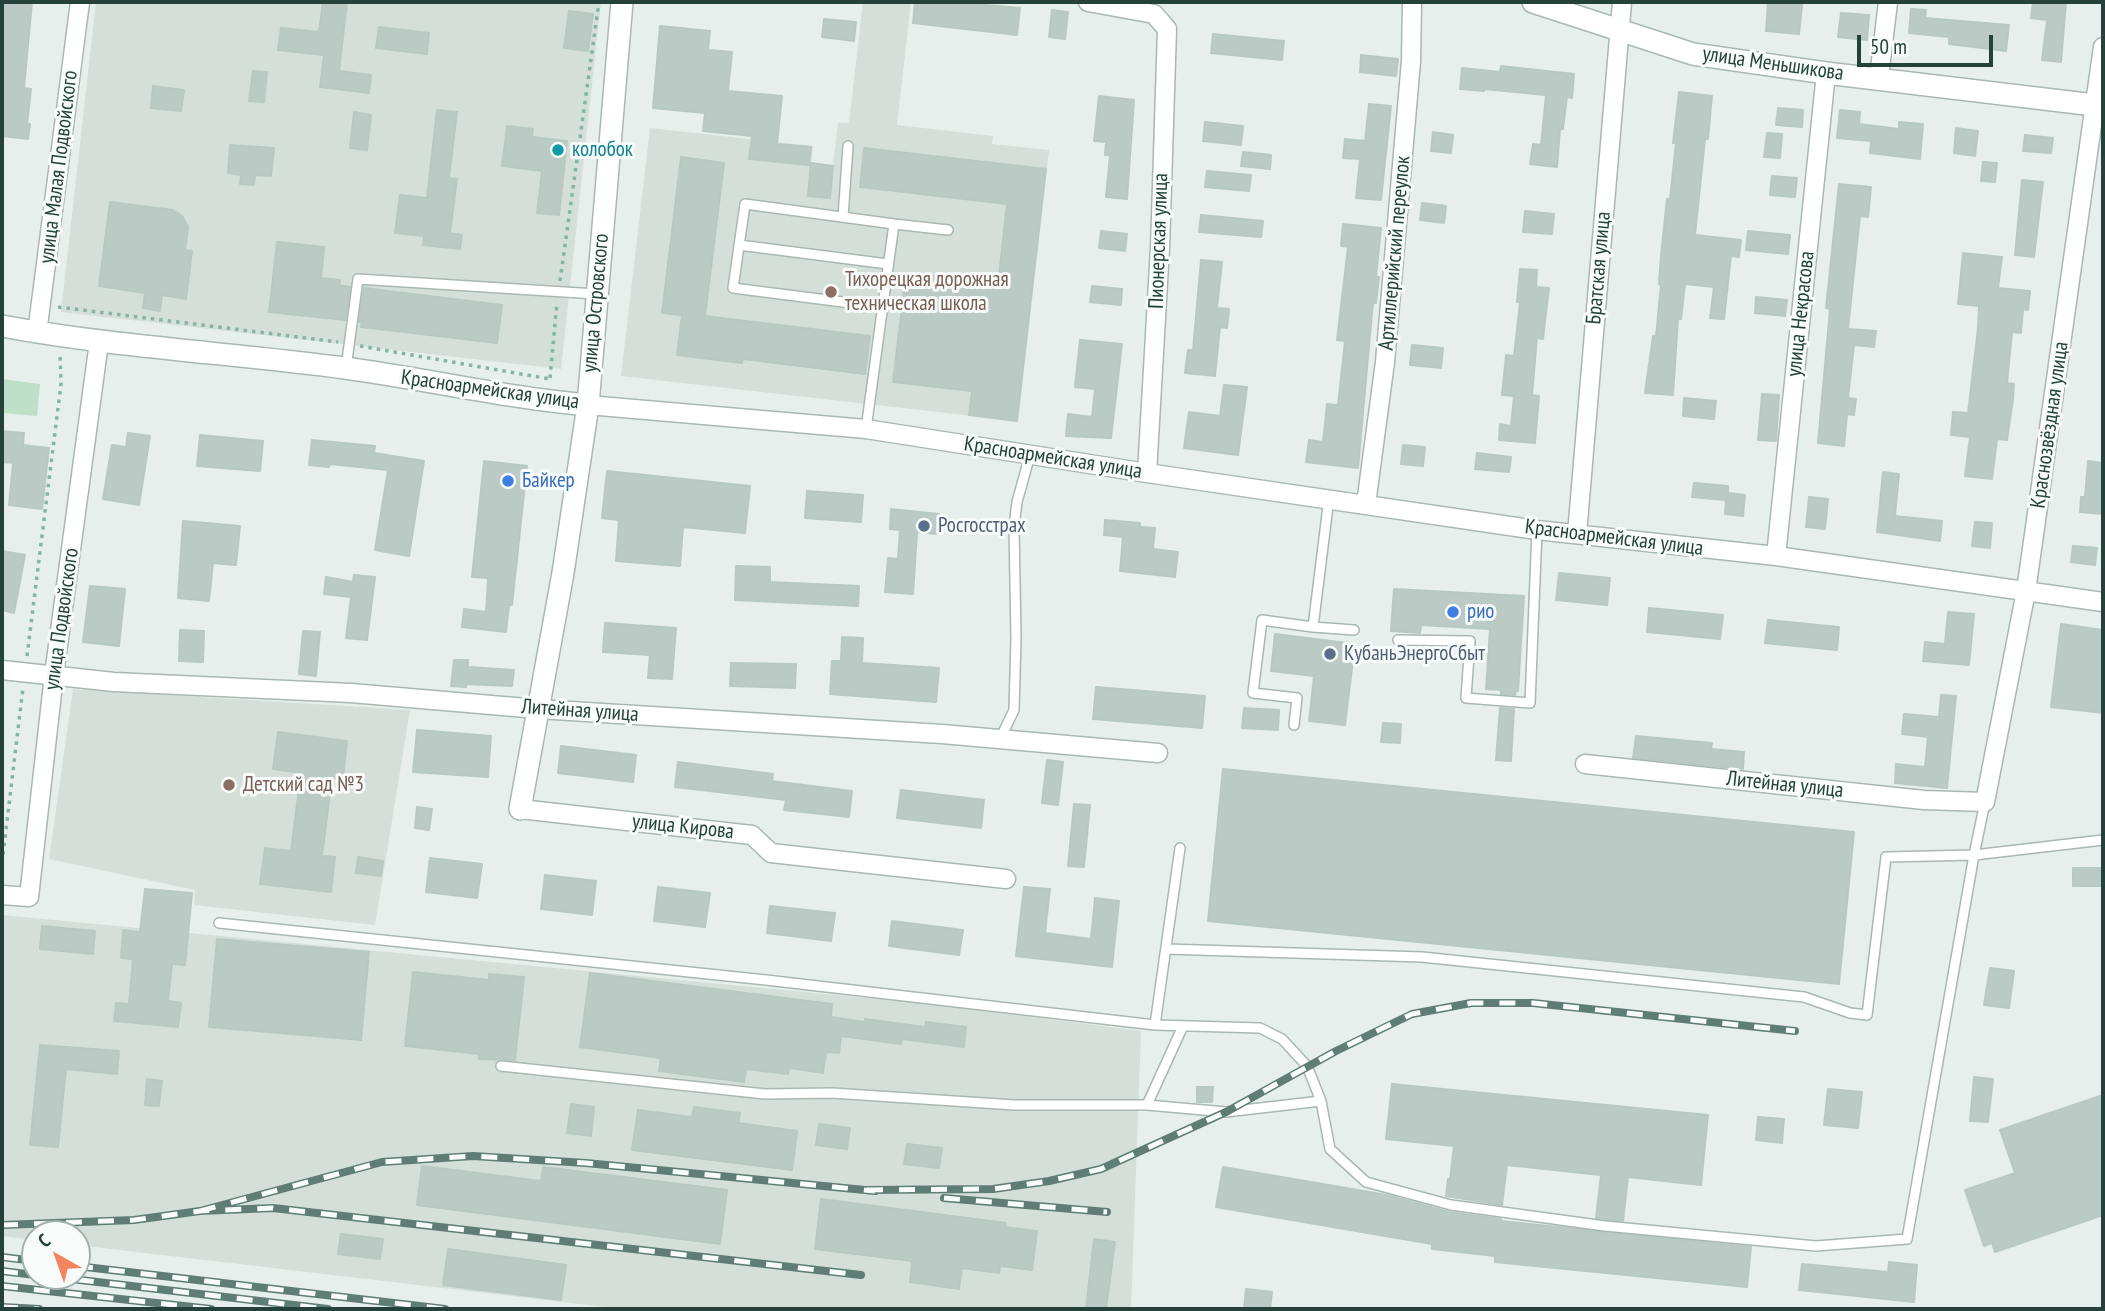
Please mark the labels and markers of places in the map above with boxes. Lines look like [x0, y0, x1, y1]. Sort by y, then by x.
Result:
place label: колобок [572, 137, 633, 163]
marker: колобок [550, 142, 566, 158]
place label: Тихорецкая дорожная техническая школа [845, 267, 1009, 317]
marker: Тихорецкая дорожная техническая школа [823, 284, 839, 300]
place label: Байкер [522, 468, 575, 494]
marker: Байкер [500, 473, 516, 489]
place label: Росгосстрах [938, 513, 1026, 539]
marker: Росгосстрах [916, 518, 932, 534]
place label: рио [1467, 599, 1494, 625]
marker: рио [1445, 604, 1461, 620]
place label: КубаньЭнергоСбыт [1344, 641, 1485, 667]
marker: КубаньЭнергоСбыт [1322, 646, 1338, 662]
place label: Детский сад №3 [243, 772, 364, 798]
marker: Детский сад №3 [221, 777, 237, 793]

